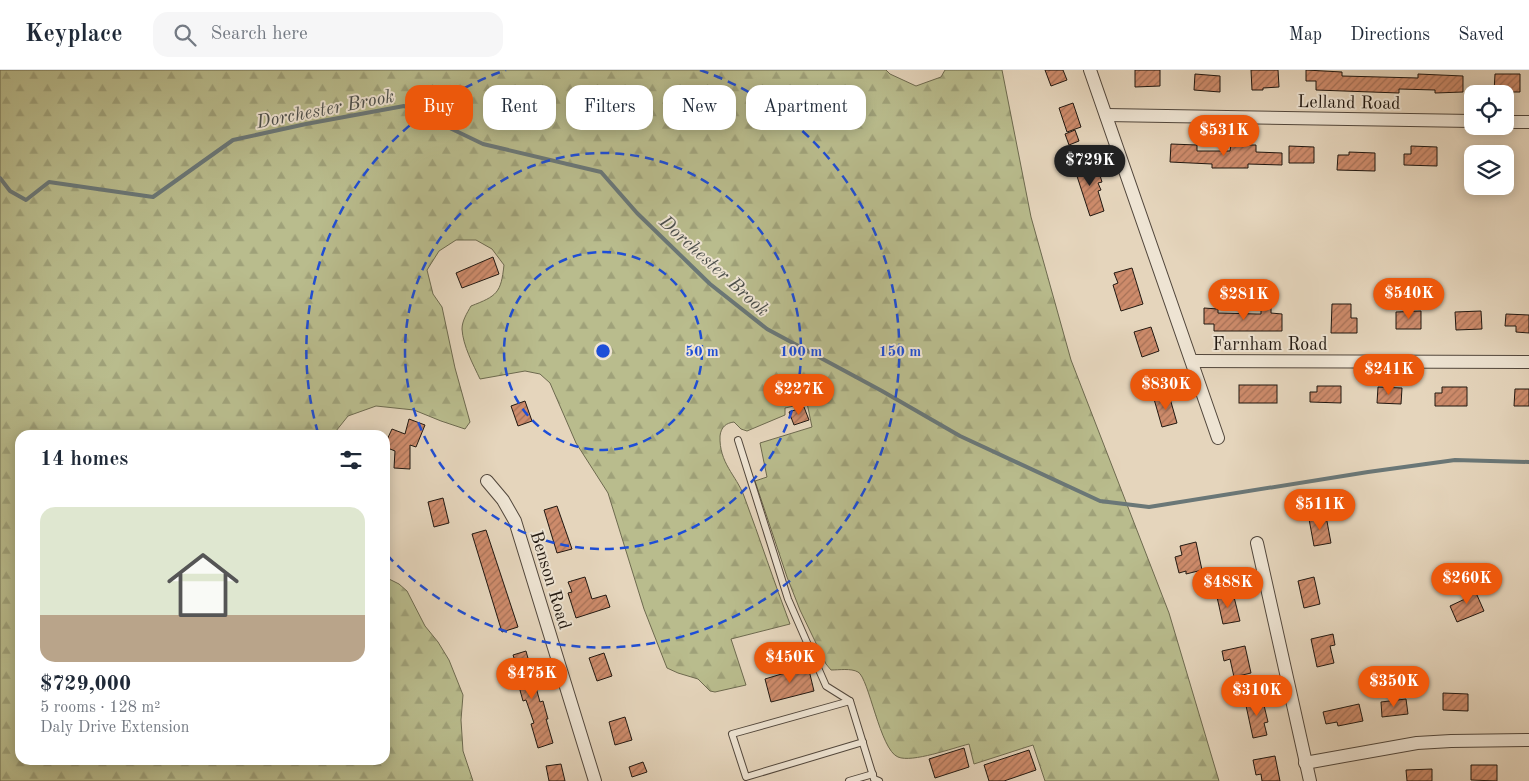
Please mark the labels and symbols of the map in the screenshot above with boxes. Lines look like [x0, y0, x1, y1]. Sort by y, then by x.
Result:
water label: Dorchester Brook [254, 88, 396, 133]
street label: Lelland Road [1297, 93, 1401, 113]
pin: $531K [1189, 114, 1259, 157]
pin: $729K [1055, 144, 1125, 187]
water label: Dorchester Brook [654, 212, 772, 321]
pin: $281K [1209, 278, 1279, 321]
pin: $540K [1374, 278, 1444, 320]
street label: Farnham Road [1212, 336, 1328, 354]
centre of rings [594, 342, 612, 360]
text: 50 m [685, 345, 719, 360]
text: 100 m [780, 345, 822, 360]
text: 150 m [879, 345, 921, 360]
pin: $241K [1354, 354, 1424, 396]
pin: $830K [1131, 368, 1201, 411]
pin: $227K [764, 374, 834, 416]
pin: $511K [1285, 488, 1355, 531]
street label: Benson Road [527, 529, 574, 632]
pin: $260K [1432, 562, 1502, 605]
pin: $488K [1193, 566, 1263, 609]
pin: $450K [755, 642, 825, 684]
pin: $475K [497, 658, 567, 700]
pin: $350K [1359, 666, 1429, 708]
pin: $310K [1222, 674, 1292, 717]

